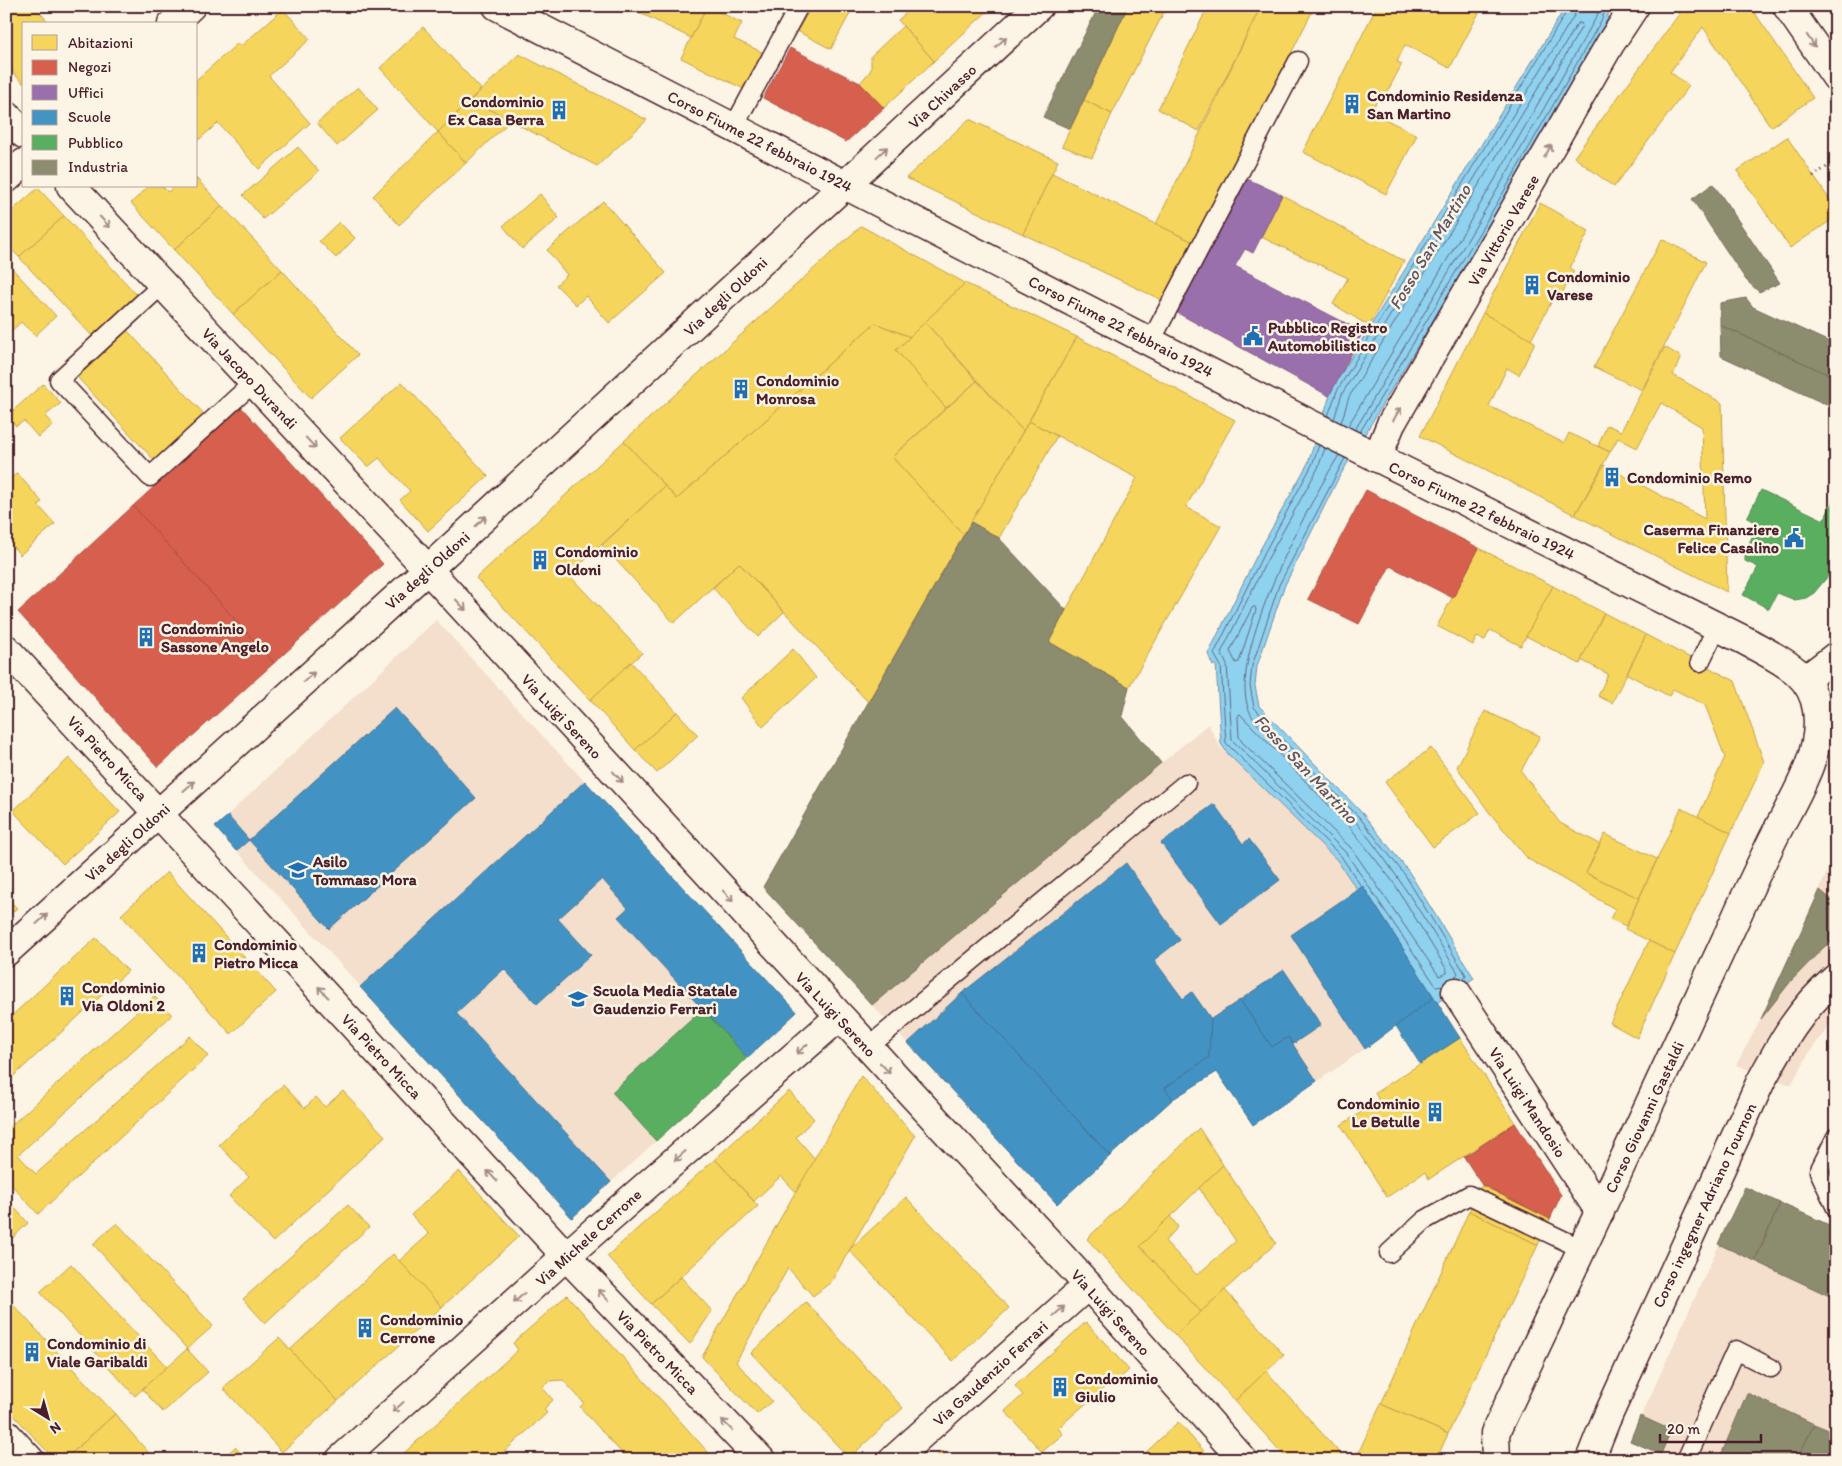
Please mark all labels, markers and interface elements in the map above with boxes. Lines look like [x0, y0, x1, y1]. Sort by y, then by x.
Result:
legend [22, 22, 198, 188]
text: Abitazioni [68, 34, 133, 52]
one-way arrow [1807, 34, 1817, 48]
one-way arrow [994, 36, 1007, 47]
text: Negozi [68, 58, 111, 76]
street label: Via Chivasso [904, 60, 980, 133]
text: Uffici [68, 84, 104, 102]
street label: Corso Fiume 22 febbraio 1924 [664, 86, 856, 197]
place label: Condominio Residenza San Martino [1367, 86, 1524, 123]
place label: Condominio Ex Casa Berra [448, 92, 545, 129]
building icon: Condominio Residenza San Martino [1341, 93, 1363, 115]
building icon: Condominio Ex Casa Berra [548, 99, 570, 121]
text: Scuole [68, 108, 111, 126]
text: Pubblico [68, 134, 123, 152]
one-way arrow [1543, 144, 1553, 159]
one-way arrow [875, 146, 888, 158]
text: Industria [68, 158, 128, 176]
street label: Via Vittorio Varese [1464, 171, 1543, 290]
water label: Fosso San Martino [1384, 180, 1476, 314]
one-way arrow [99, 216, 111, 228]
street label: Via degli Oldoni [679, 253, 771, 340]
place label: Condominio Varese [1547, 267, 1630, 304]
street label: Corso Fiume 22 febbraio 1924 [1025, 271, 1217, 382]
building icon: Condominio Varese [1521, 274, 1543, 296]
place label: Pubblico Registro Automobilistico [1267, 318, 1387, 355]
street label: Via Jacopo Durandi [198, 324, 302, 433]
public building icon: Pubblico Registro Automobilistico [1242, 325, 1264, 347]
place label: Condominio Monrosa [756, 371, 839, 408]
building icon: Condominio Monrosa [730, 378, 752, 400]
one-way arrow [1393, 407, 1403, 421]
one-way arrow [305, 437, 317, 450]
street label: Corso Fiume 22 febbraio 1924 [1386, 457, 1578, 564]
building icon: Condominio Remo [1601, 466, 1623, 488]
place label: Condominio Remo [1627, 468, 1752, 487]
one-way arrow [475, 515, 487, 527]
place label: Caserma Finanziere Felice Casalino [1643, 520, 1779, 557]
street label: Via degli Oldoni [381, 527, 474, 614]
public building icon: Caserma Finanziere Felice Casalino [1783, 527, 1805, 549]
place label: Condominio Oldoni [555, 542, 638, 579]
building icon: Condominio Oldoni [529, 549, 551, 571]
one-way arrow [455, 599, 467, 612]
place label: Condominio Sassone Angelo [161, 619, 269, 657]
building icon: Condominio Sassone Angelo [135, 626, 157, 648]
street label: Via Luigi Sereno [517, 670, 606, 763]
one-way arrow [303, 671, 315, 683]
water label: Fosso San Martino [1250, 710, 1363, 829]
street label: Via Pietro Micca [63, 712, 152, 805]
one-way arrow [612, 770, 624, 783]
one-way arrow [182, 780, 195, 792]
street label: Via degli Oldoni [81, 799, 174, 886]
place label: Asilo Tommaso Mora [312, 852, 417, 889]
school or university icon: Asilo Tommaso Mora [287, 859, 309, 881]
one-way arrow [722, 890, 734, 903]
one-way arrow [36, 913, 49, 925]
place label: Condominio Pietro Micca [214, 935, 298, 972]
building icon: Condominio Pietro Micca [188, 942, 210, 964]
street label: Via Luigi Sereno [791, 968, 880, 1061]
place label: Condominio Via Oldoni 2 [82, 978, 166, 1015]
place label: Scuola Media Statale Gaudenzio Ferrari [593, 981, 738, 1018]
building icon: Condominio Via Oldoni 2 [56, 985, 78, 1007]
one-way arrow [317, 985, 329, 998]
school or university icon: Scuola Media Statale Gaudenzio Ferrari [567, 988, 589, 1010]
street label: Via Pietro Micca [337, 1010, 426, 1103]
street label: Corso Giovanni Gastaldi [1601, 1038, 1688, 1196]
one-way arrow [795, 1043, 808, 1054]
street label: Via Luigi Mandosio [1485, 1044, 1570, 1161]
one-way arrow [879, 1061, 891, 1074]
place label: Condominio Le Betulle [1337, 1094, 1420, 1131]
street label: Corso ingegner Adriano Tournon [1649, 1100, 1760, 1311]
building icon: Condominio Le Betulle [1424, 1101, 1446, 1123]
one-way arrow [673, 1150, 686, 1162]
one-way arrow [486, 1169, 498, 1182]
street label: Via Michele Cerrone [531, 1185, 645, 1290]
street label: Via Luigi Sereno [1067, 1265, 1154, 1359]
one-way arrow [597, 1289, 609, 1301]
one-way arrow [512, 1292, 525, 1304]
one-way arrow [1053, 1305, 1066, 1316]
street label: Via Pietro Micca [613, 1306, 703, 1399]
place label: Condominio Cerrone [380, 1310, 463, 1347]
building icon: Condominio Cerrone [354, 1317, 376, 1339]
street label: Via Gaudenzio Ferrari [929, 1317, 1052, 1430]
place label: Condominio di Viale Garibaldi [47, 1334, 148, 1371]
building icon: Condominio di Viale Garibaldi [21, 1341, 43, 1363]
place label: Condominio Giulio [1075, 1369, 1158, 1406]
building icon: Condominio Giulio [1049, 1376, 1071, 1398]
north arrow [22, 1394, 72, 1444]
one-way arrow [392, 1402, 405, 1413]
scale bar [1660, 1411, 1761, 1443]
text: N [47, 1418, 64, 1438]
one-way arrow [722, 1419, 734, 1431]
text: 20 m [1667, 1420, 1701, 1438]

